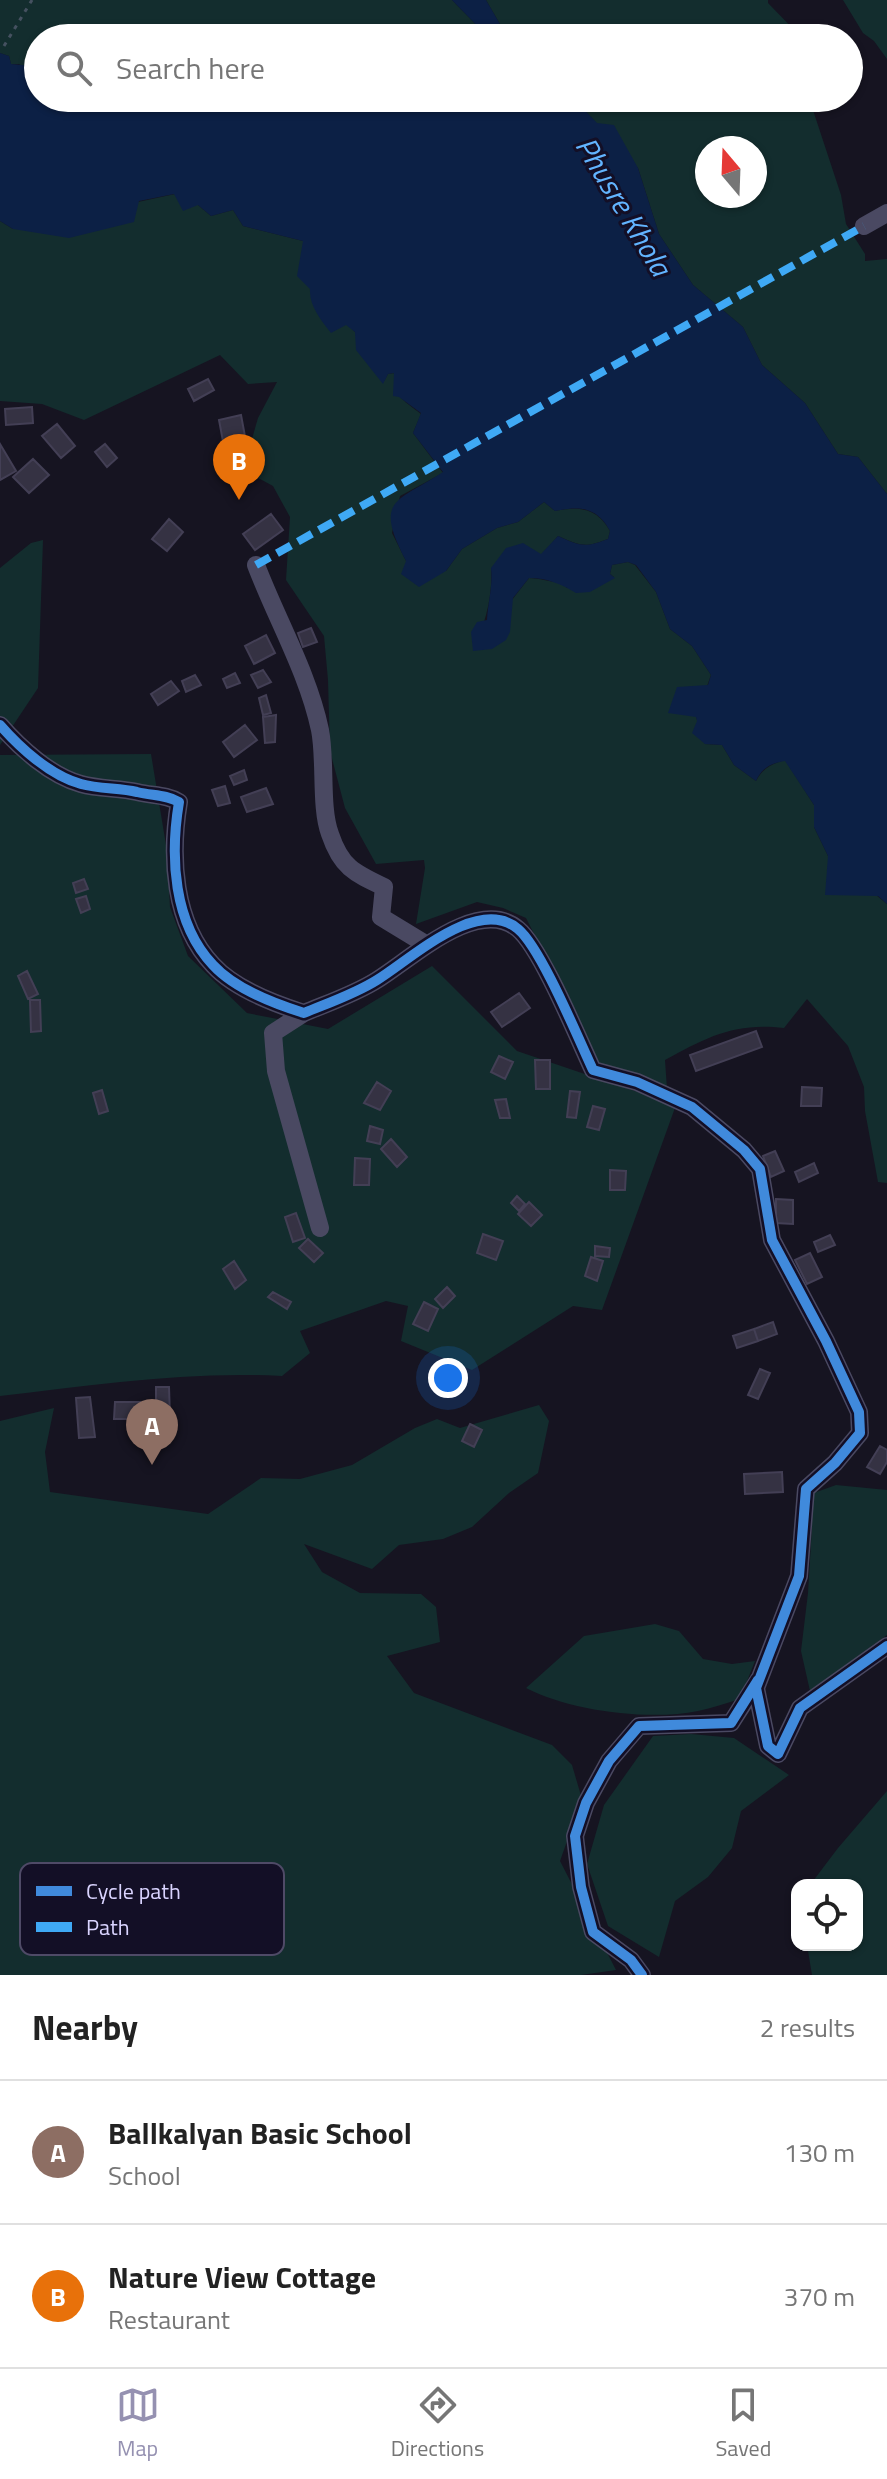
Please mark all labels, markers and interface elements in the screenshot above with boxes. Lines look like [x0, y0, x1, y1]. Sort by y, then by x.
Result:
search box [24, 24, 863, 112]
text: Search here [116, 45, 265, 91]
icon: search [52, 46, 96, 90]
water label: Phusre Khola [564, 127, 685, 286]
north arrow [695, 136, 767, 208]
pin: B [213, 434, 265, 500]
your location [428, 1358, 468, 1398]
pin: A [126, 1399, 178, 1465]
legend [20, 1863, 284, 1955]
text: Cycle path [86, 1874, 181, 1908]
map controls [791, 1879, 863, 1951]
button: locate [791, 1879, 863, 1951]
text: Path [86, 1910, 130, 1944]
text: Nearby [32, 2001, 138, 2053]
text: 2 results [760, 2008, 855, 2047]
text: Ballkalyan Basic School [108, 2110, 412, 2156]
text: A [50, 2133, 66, 2172]
text: 130 m [784, 2133, 855, 2172]
text: School [108, 2156, 181, 2195]
text: Nature View Cottage [108, 2254, 376, 2300]
text: B [50, 2277, 66, 2316]
text: 370 m [784, 2277, 855, 2316]
text: Restaurant [108, 2300, 230, 2339]
tab: Map [116, 2383, 160, 2465]
tab: Directions [391, 2383, 484, 2465]
tab: Saved [715, 2383, 771, 2465]

